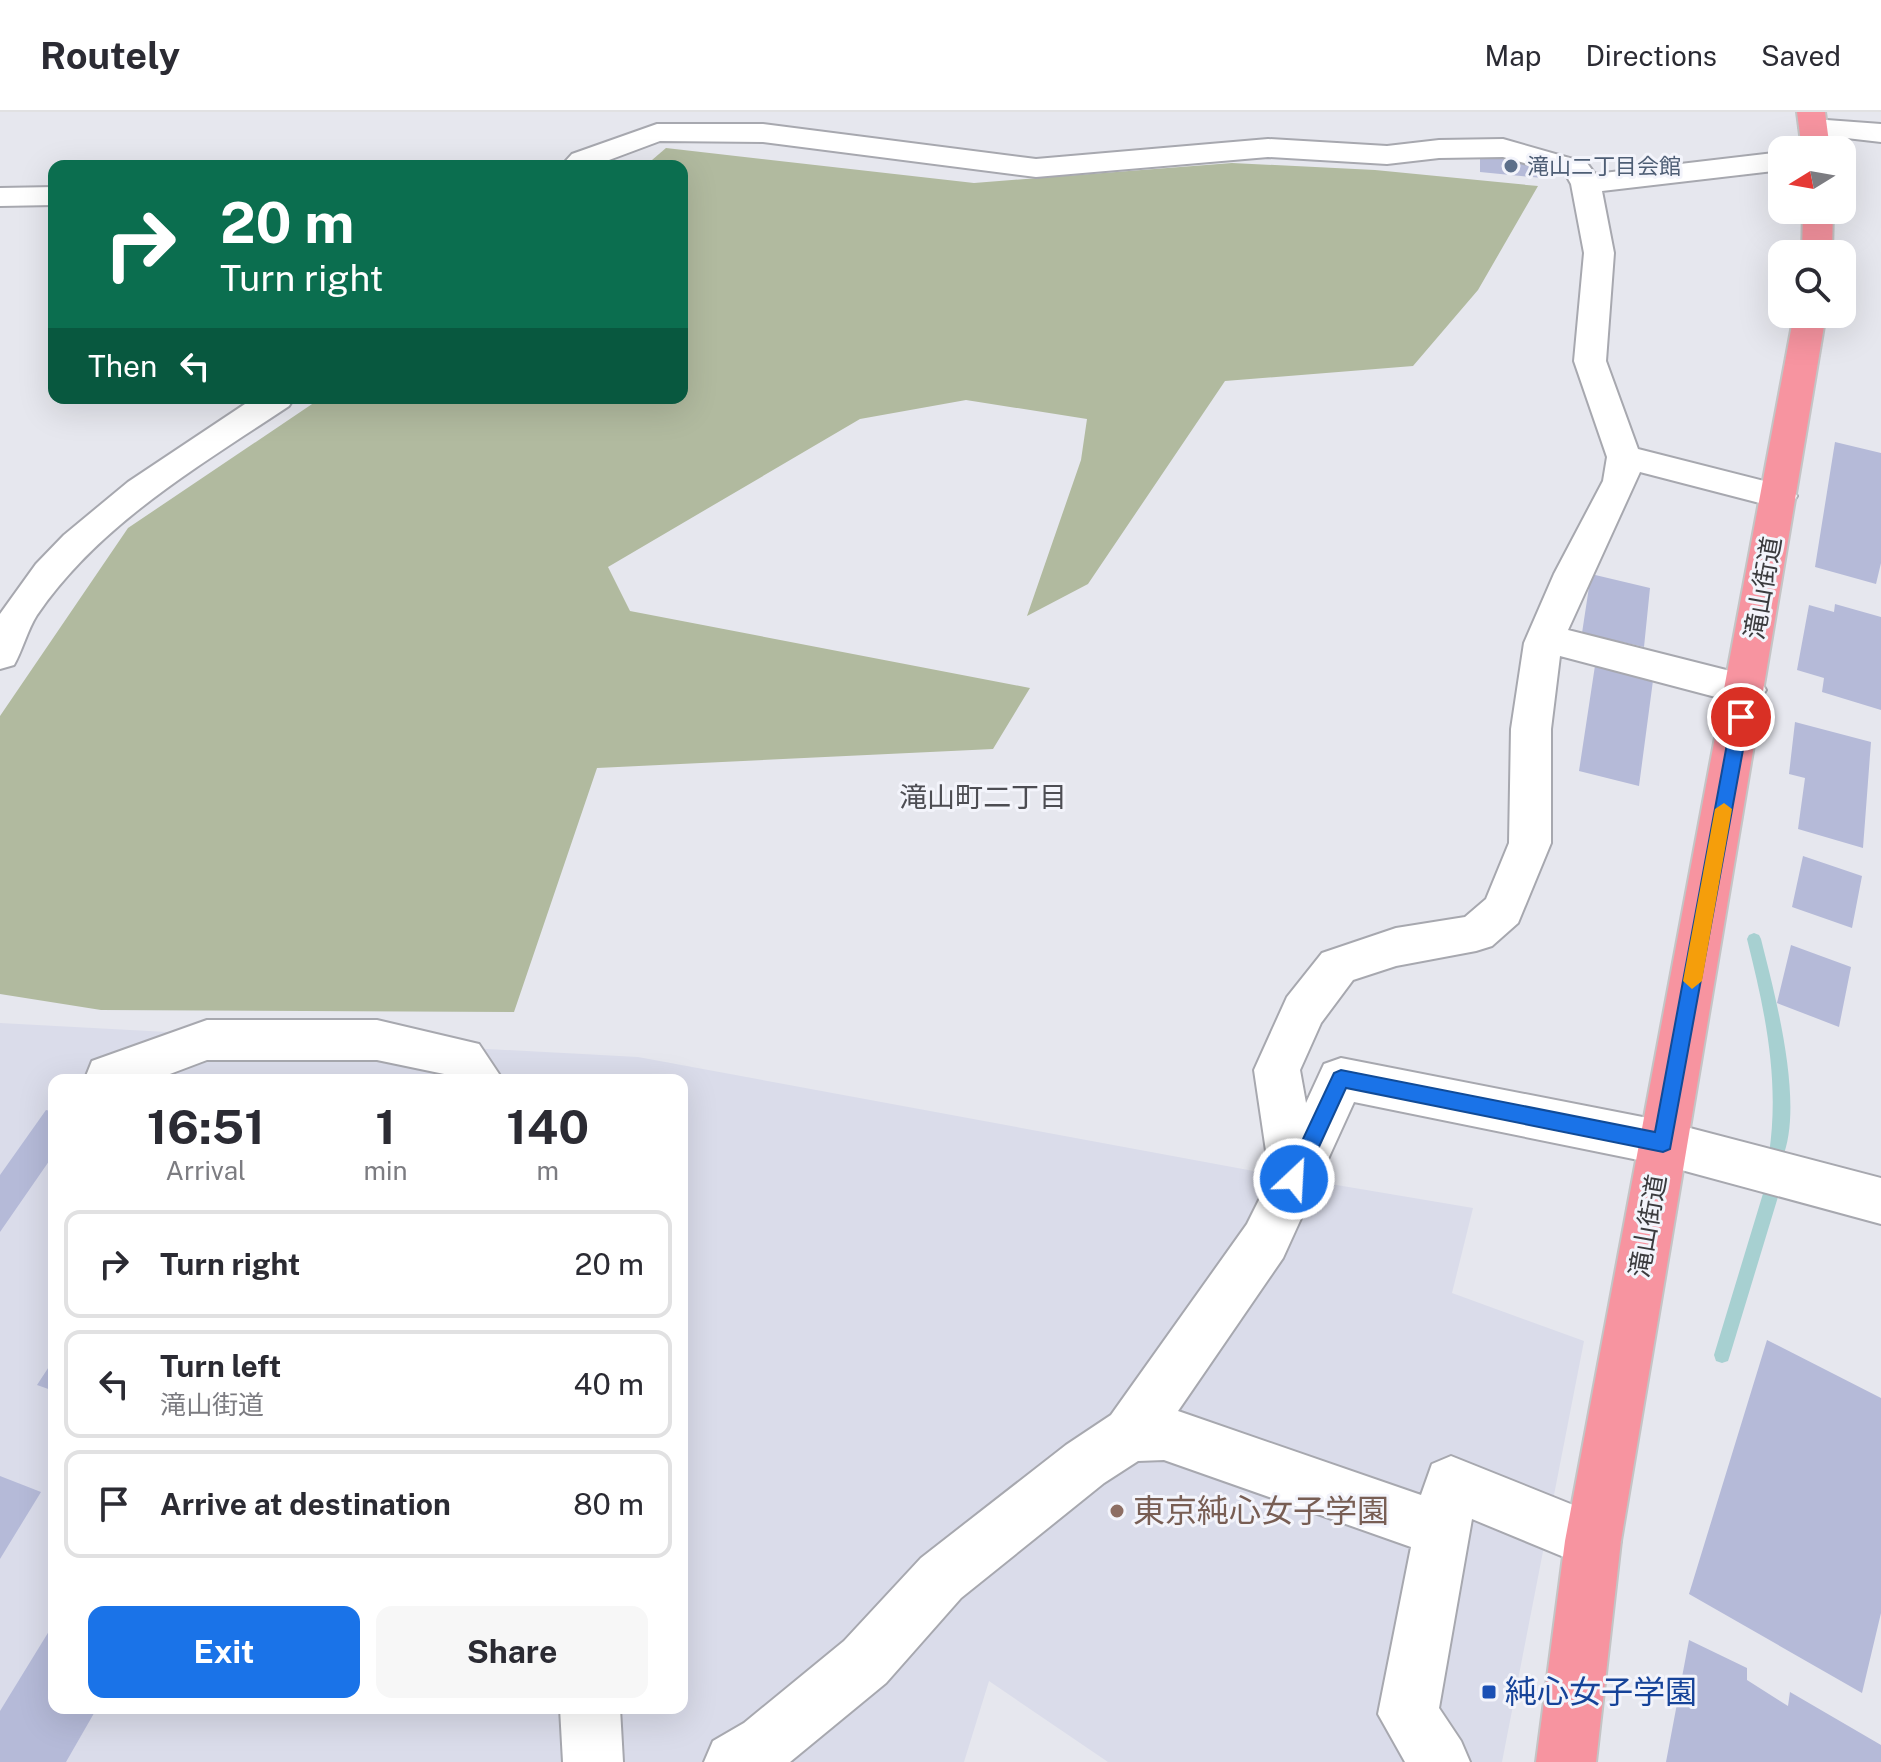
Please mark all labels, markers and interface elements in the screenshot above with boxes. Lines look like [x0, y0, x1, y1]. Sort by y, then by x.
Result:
text: Routely [40, 33, 180, 78]
text: Map [1485, 39, 1541, 72]
text: Directions [1585, 39, 1717, 72]
text: Saved [1761, 39, 1841, 72]
north arrow [1768, 136, 1856, 224]
map controls [1768, 136, 1856, 328]
place label: 滝山二丁目会館 [1527, 153, 1681, 179]
marker: 滝山二丁目会館 [1502, 157, 1520, 175]
text: 20 m [220, 190, 354, 256]
icon: right [88, 192, 192, 296]
button: search [1768, 240, 1856, 328]
text: Turn right [220, 257, 383, 299]
icon: left [173, 344, 217, 388]
text: Then [88, 348, 157, 384]
street label: 滝山街道 [1738, 534, 1787, 642]
pin [1707, 683, 1775, 751]
icon: arrive [1719, 695, 1763, 739]
district label: 滝山町二丁目 [899, 780, 1067, 813]
text: 16:51 [147, 1098, 265, 1155]
text: 1 [375, 1098, 396, 1155]
text: 140 [506, 1098, 589, 1155]
position arrow [1252, 1137, 1336, 1221]
text: Arrival [166, 1155, 246, 1186]
text: min [364, 1155, 408, 1186]
text: m [537, 1155, 559, 1186]
street label: 滝山街道 [1623, 1172, 1672, 1280]
icon: right [92, 1242, 136, 1286]
text: Turn right [160, 1246, 300, 1282]
text: 20 m [575, 1246, 644, 1282]
text: Turn left [160, 1348, 281, 1384]
icon: left [92, 1362, 136, 1406]
text: 40 m [574, 1366, 644, 1402]
text: 滝山街道 [160, 1389, 264, 1420]
icon: arrive [92, 1482, 136, 1526]
text: Arrive at destination [160, 1486, 451, 1522]
text: 80 m [573, 1486, 644, 1522]
place label: 東京純心女子学園 [1133, 1492, 1389, 1529]
marker: 東京純心女子学園 [1108, 1502, 1126, 1520]
button: Exit [88, 1606, 360, 1698]
button: Share [376, 1606, 648, 1698]
place label: 純心女子学園 [1505, 1673, 1697, 1710]
marker: 純心女子学園 [1480, 1683, 1498, 1701]

